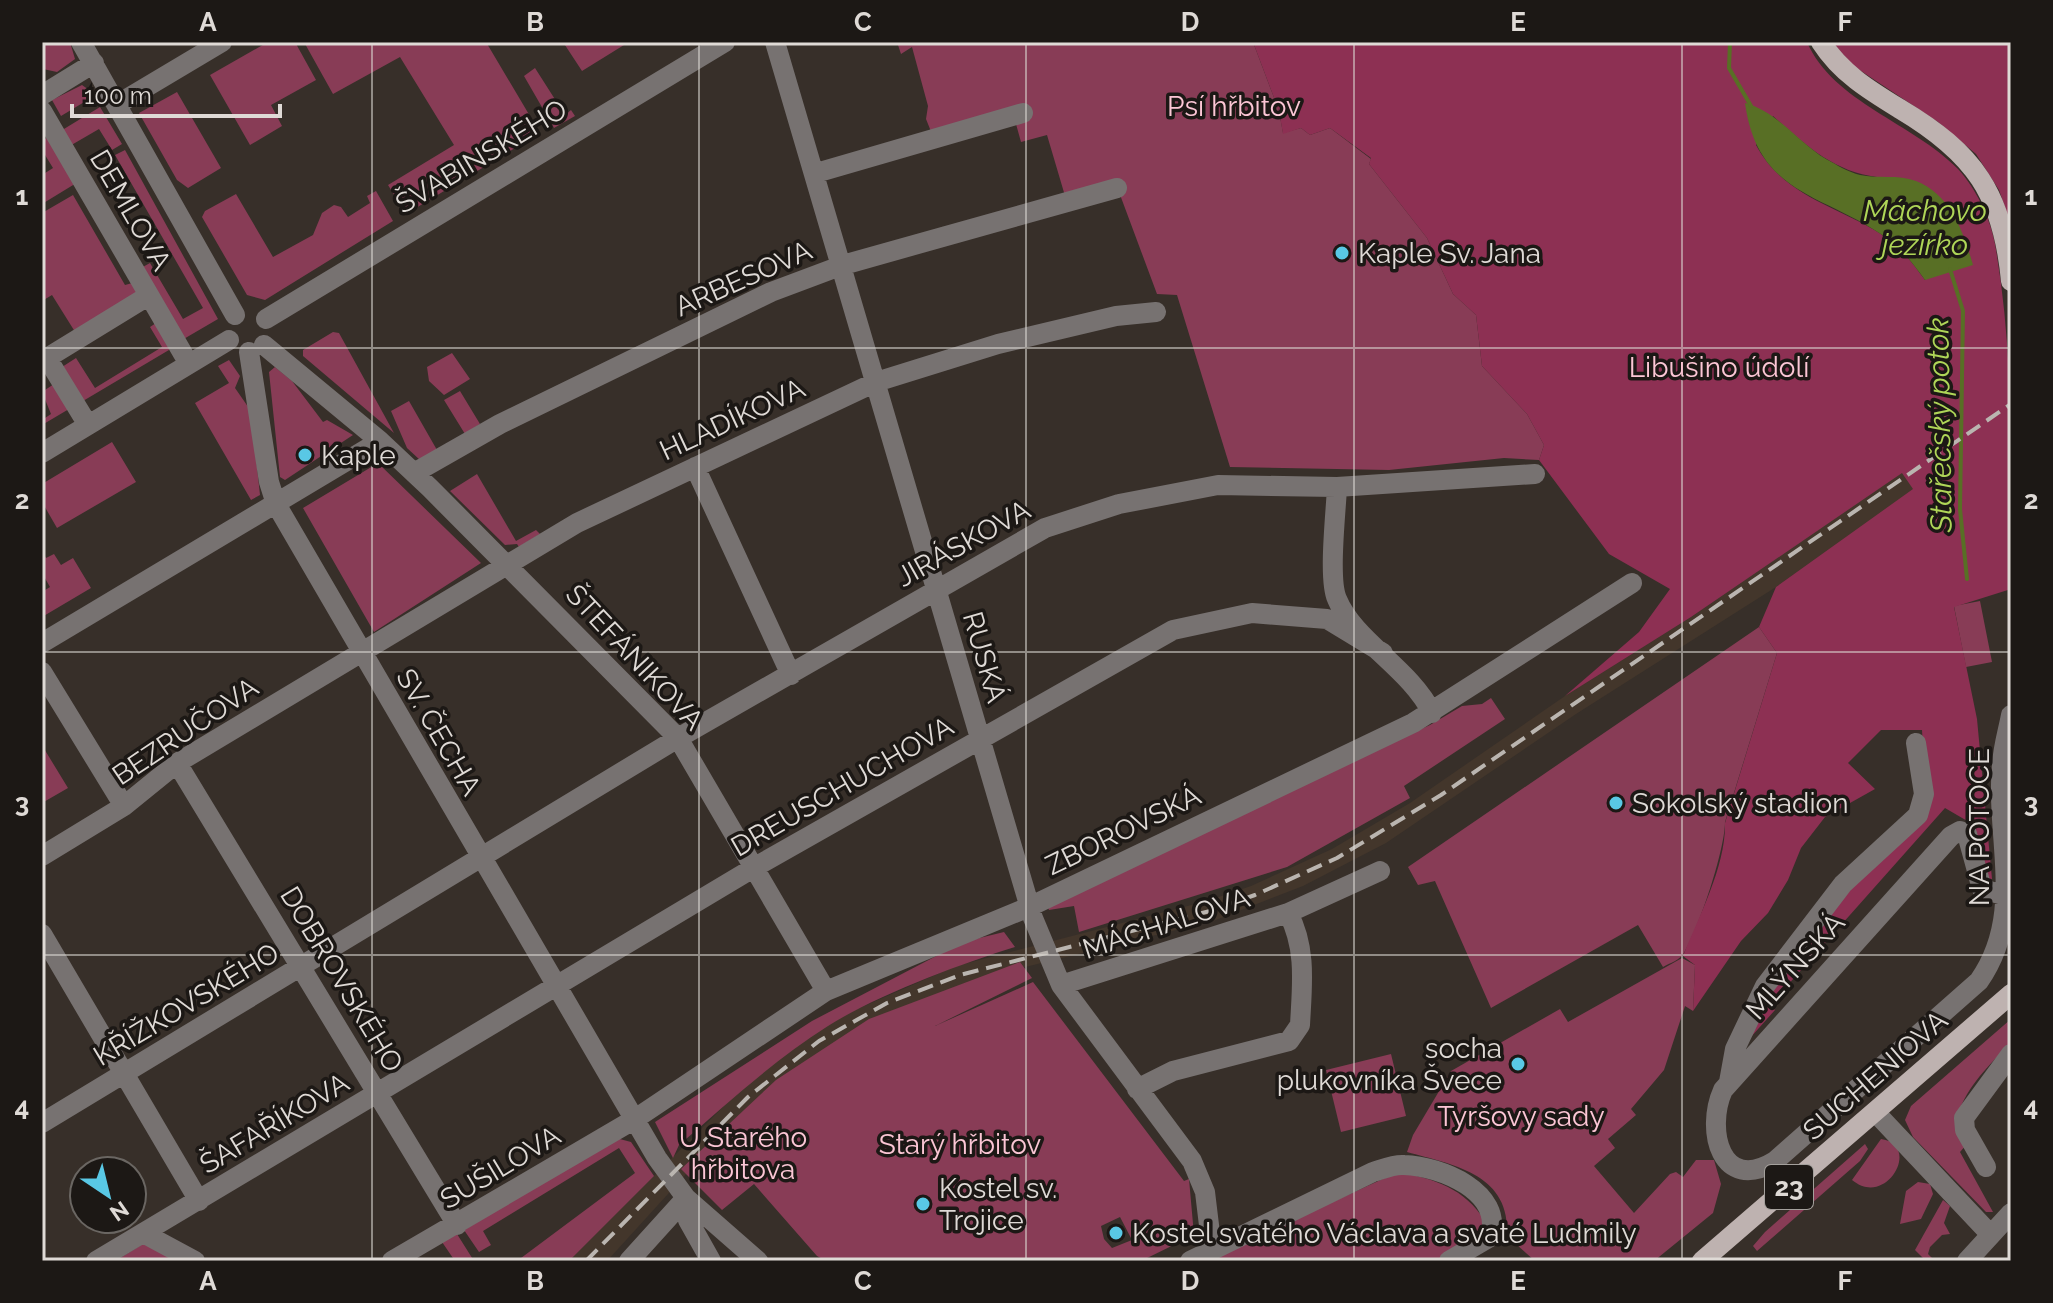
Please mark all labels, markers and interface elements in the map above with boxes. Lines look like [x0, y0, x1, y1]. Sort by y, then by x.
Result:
text: A [199, 7, 217, 37]
text: B [526, 7, 544, 37]
text: C [854, 7, 872, 37]
text: D [1181, 7, 1199, 37]
text: E [1510, 7, 1526, 37]
text: F [1838, 7, 1853, 37]
scale bar [72, 68, 280, 118]
text: 100 m [84, 81, 152, 110]
park label: Psí hřbitov [1167, 90, 1301, 123]
street label: ŠVABINSKÉHO [389, 92, 573, 220]
street label: DEMLOVA [83, 144, 178, 276]
text: 1 [16, 181, 29, 211]
text: 1 [2025, 181, 2038, 211]
water label: Máchovo jezírko [1863, 193, 1987, 262]
street label: ARBESOVA [670, 234, 817, 323]
place label: Kaple Sv. Jana [1358, 237, 1541, 270]
marker: Kaple Sv. Jana [1333, 244, 1351, 262]
water label: Stařečský potok [1920, 317, 1959, 534]
park label: Libušino údolí [1629, 351, 1810, 384]
street label: HLADÍKOVA [654, 371, 810, 467]
place label: Kaple [321, 439, 396, 472]
marker: Kaple [296, 446, 314, 464]
text: 2 [15, 485, 29, 515]
text: 2 [2024, 485, 2038, 515]
street label: JIRÁSKOVA [891, 493, 1036, 594]
street label: ŠTEFÁNIKOVA [559, 577, 711, 737]
street label: RUSKÁ [956, 608, 1013, 707]
street label: SV. ČECHA [389, 663, 488, 801]
street label: BEZRUČOVA [106, 671, 264, 792]
street label: DREUSCHUCHOVA [725, 709, 959, 863]
street label: NA POTOCE [1963, 748, 1996, 906]
street label: ZBOROVSKÁ [1040, 779, 1206, 882]
place label: Sokolský stadion [1632, 787, 1849, 820]
text: 3 [15, 788, 29, 818]
text: 3 [2024, 788, 2038, 818]
marker: Sokolský stadion [1607, 794, 1625, 812]
street label: DOBROVSKÉHO [273, 881, 410, 1078]
street label: MÁCHALOVA [1078, 881, 1254, 966]
street label: MLÝNSKÁ [1739, 906, 1852, 1026]
street label: KŘÍŽKOVSKÉHO [88, 936, 285, 1073]
street label: SUCHENIOVA [1797, 1004, 1954, 1147]
place label: socha plukovníka Švece [1277, 1032, 1502, 1097]
marker: socha plukovníka Švece [1509, 1055, 1527, 1073]
street label: ŠAFAŘÍKOVA [193, 1065, 355, 1181]
text: 4 [15, 1092, 29, 1122]
text: 4 [2024, 1092, 2038, 1122]
park label: Tyršovy sady [1437, 1100, 1605, 1133]
street label: SUŠILOVA [434, 1118, 566, 1216]
park label: U Starého hřbitova [679, 1121, 807, 1186]
park label: Starý hřbitov [879, 1128, 1041, 1161]
north arrow [68, 1155, 148, 1235]
road number: 23 [1765, 1165, 1813, 1209]
place label: Kostel sv. Trojice [939, 1172, 1057, 1237]
marker: Kostel sv. Trojice [914, 1195, 932, 1213]
text: N [105, 1196, 134, 1227]
place label: Kostel svatého Václava a svaté Ludmily [1132, 1217, 1637, 1250]
marker: Kostel svatého Václava a svaté Ludmily [1107, 1224, 1125, 1242]
text: A [199, 1266, 217, 1296]
text: B [526, 1266, 544, 1296]
text: C [854, 1266, 872, 1296]
text: D [1181, 1266, 1199, 1296]
text: E [1510, 1266, 1526, 1296]
text: F [1838, 1266, 1853, 1296]

